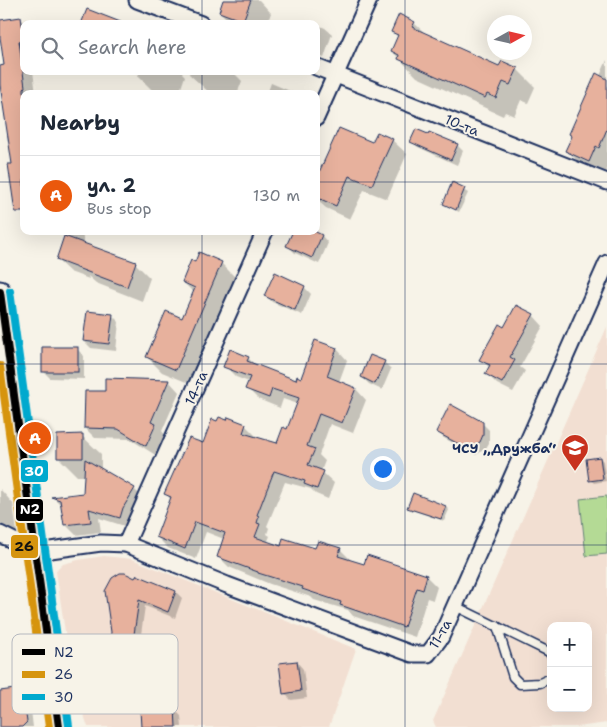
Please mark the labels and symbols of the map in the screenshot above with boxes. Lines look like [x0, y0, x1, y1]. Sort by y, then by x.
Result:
north arrow [487, 15, 532, 60]
street label: 10-та [442, 110, 482, 140]
street label: 14-та [181, 368, 212, 408]
pin: A [19, 419, 51, 457]
school or university icon: ЧСУ „Дружба“ [560, 433, 590, 472]
place label: ЧСУ „Дружба“ [452, 439, 556, 457]
your location [370, 456, 396, 482]
line badge: 30 [20, 459, 49, 483]
text: 30 [24, 462, 44, 480]
line badge: N2 [15, 498, 44, 522]
text: N2 [20, 500, 40, 518]
line badge: 26 [10, 534, 39, 559]
text: 26 [14, 537, 34, 555]
street label: 11-та [425, 616, 456, 652]
legend [12, 634, 178, 714]
text: N2 [54, 643, 74, 661]
text: 26 [54, 665, 73, 683]
text: 30 [54, 688, 73, 706]

